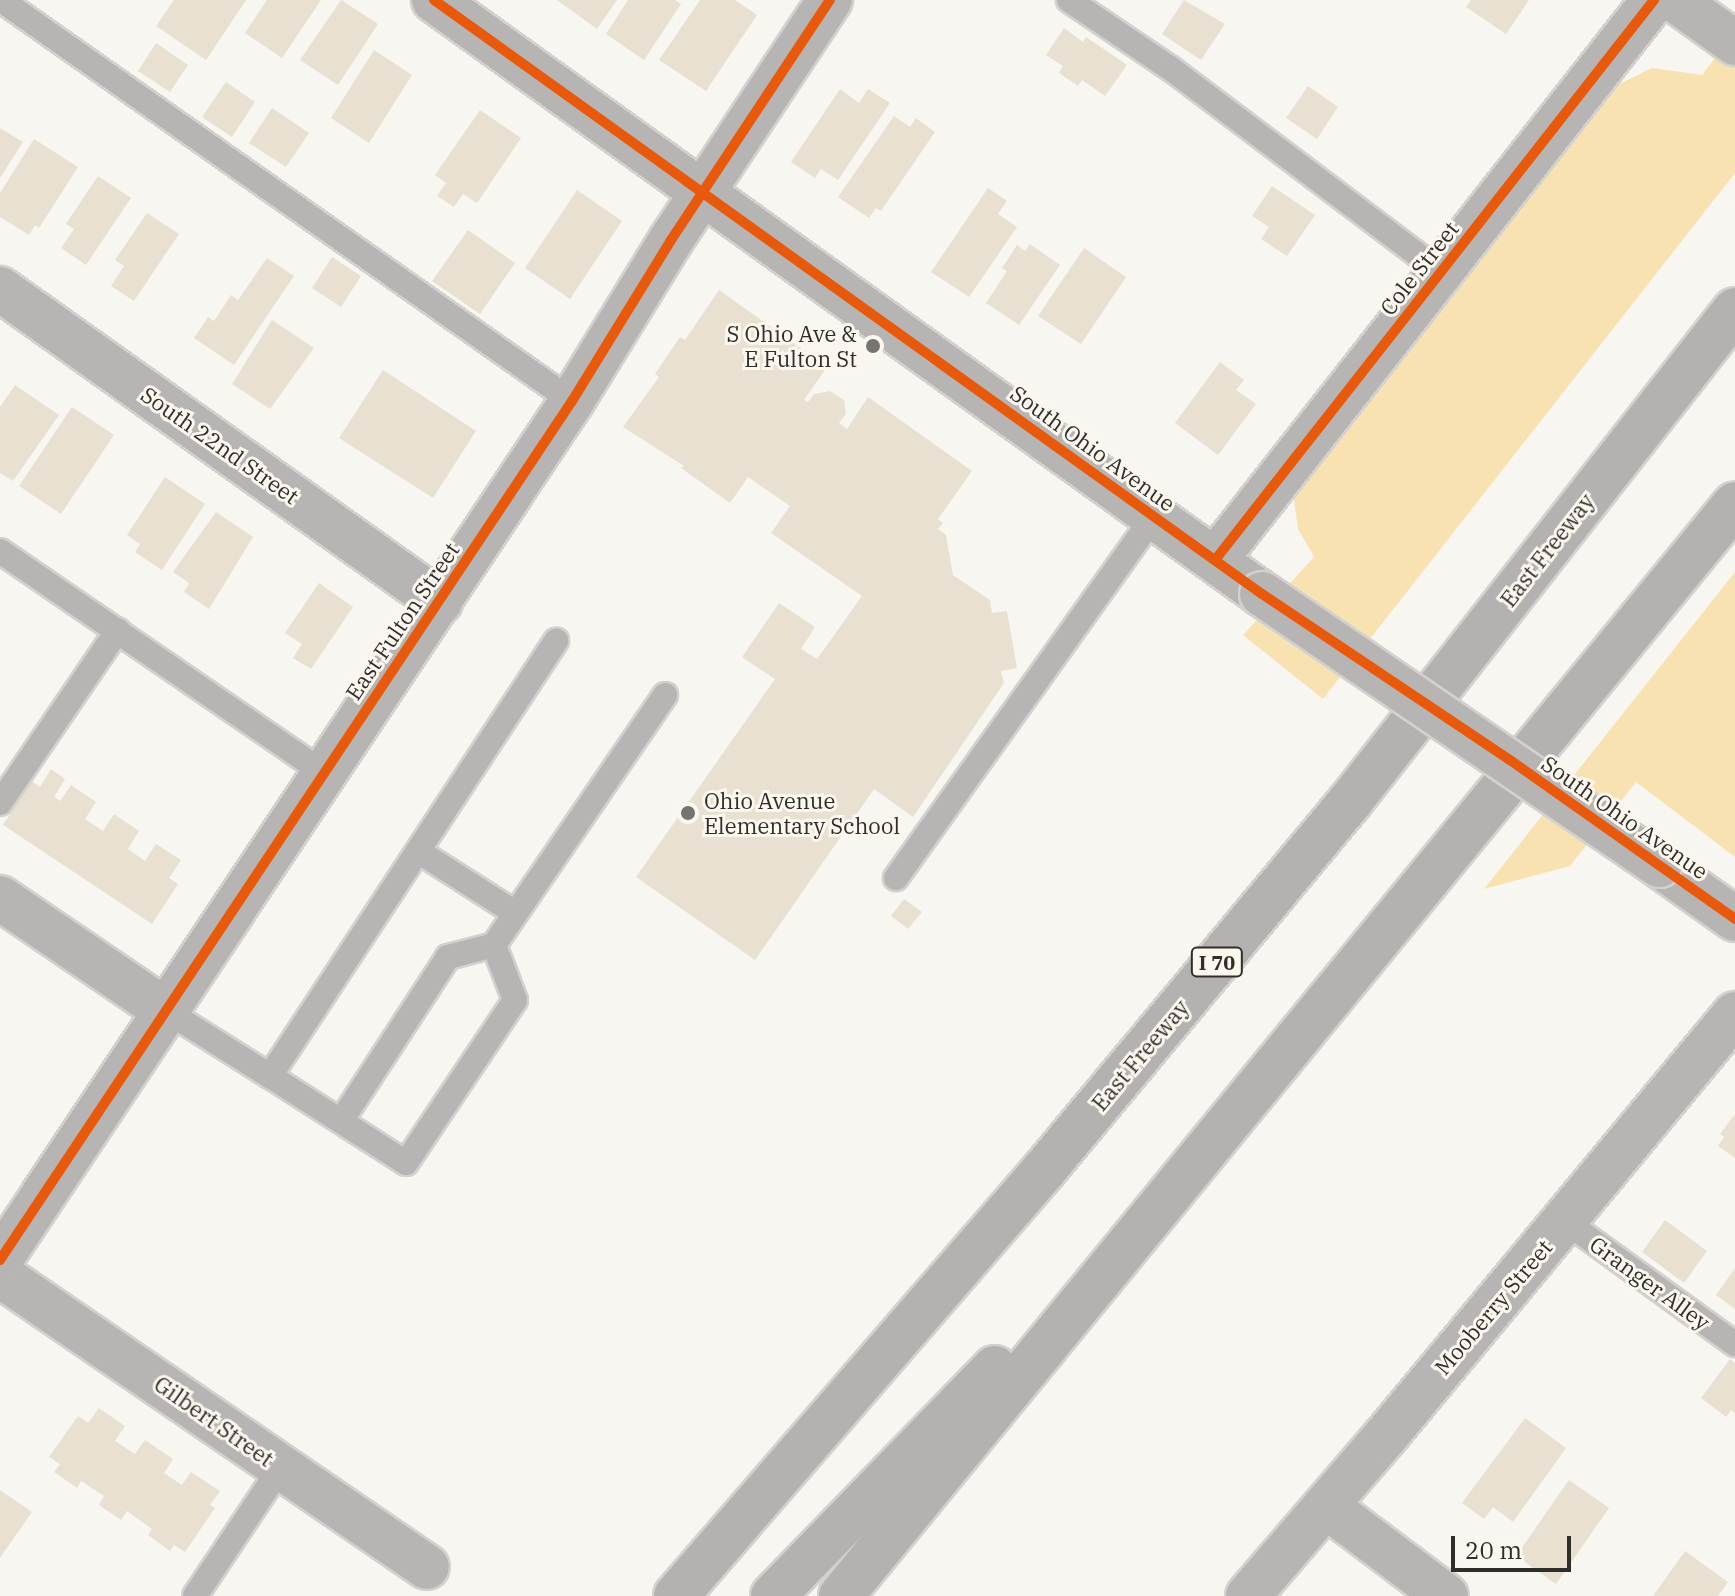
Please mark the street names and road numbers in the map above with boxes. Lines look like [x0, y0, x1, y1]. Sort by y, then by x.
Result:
street label: Cole Street [1374, 216, 1464, 320]
street label: South Ohio Avenue [1006, 379, 1180, 517]
street label: South 22nd Street [136, 381, 304, 509]
street label: East Freeway [1495, 488, 1599, 612]
street label: East Fulton Street [340, 537, 464, 705]
street label: South Ohio Avenue [1537, 750, 1713, 884]
road number: I 70 [1189, 946, 1245, 978]
street label: East Freeway [1086, 994, 1194, 1116]
street label: Granger Alley [1585, 1231, 1715, 1335]
street label: Mooberry Street [1429, 1234, 1557, 1380]
street label: Gilbert Street [149, 1370, 279, 1472]

